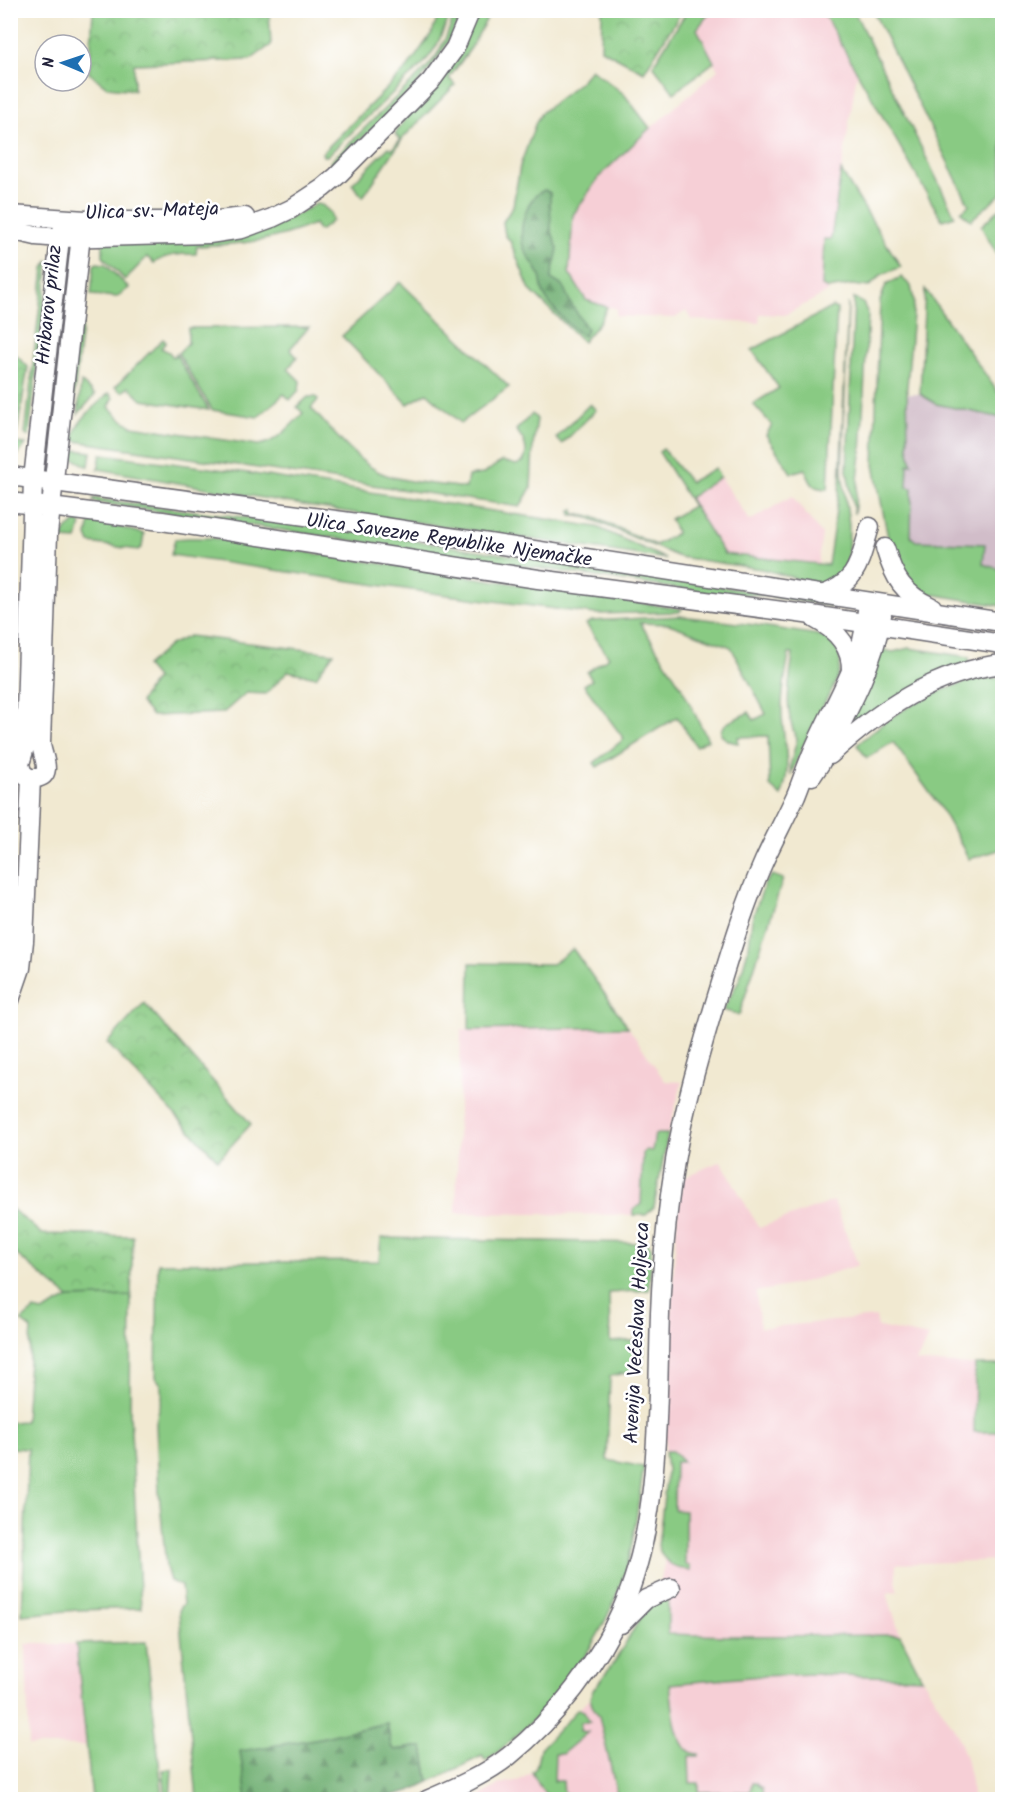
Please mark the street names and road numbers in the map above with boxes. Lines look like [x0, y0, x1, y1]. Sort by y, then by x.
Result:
street label: Ulica sv. Mateja [84, 194, 220, 230]
street label: Hribarov prilaz [28, 243, 72, 367]
street label: Ulica Savezne Republike Njemačke [304, 505, 594, 577]
street label: Avenija Većeslava Holjevca [616, 1221, 660, 1445]

